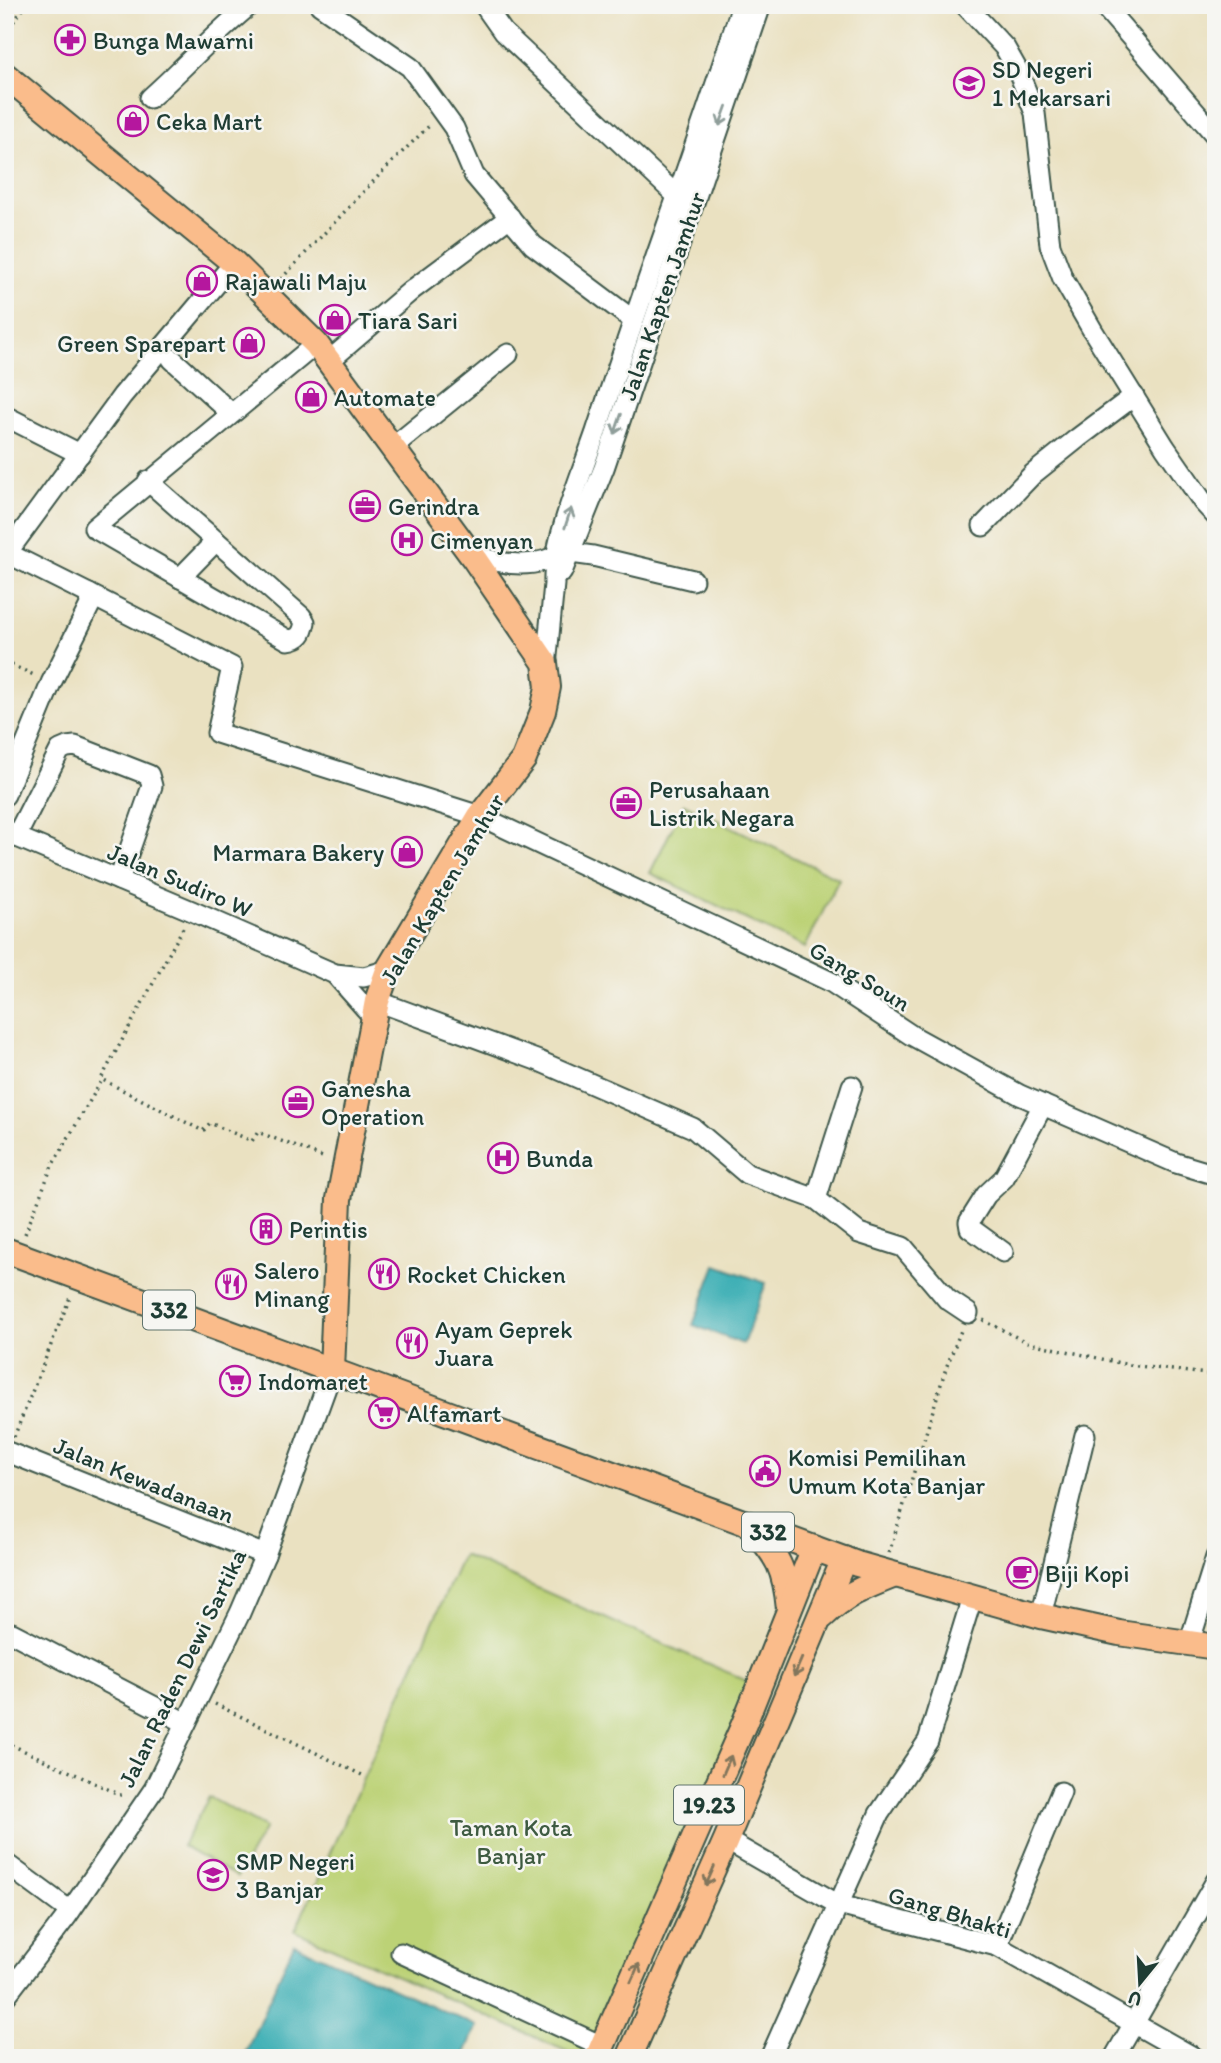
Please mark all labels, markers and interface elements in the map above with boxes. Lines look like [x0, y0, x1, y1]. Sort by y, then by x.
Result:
pharmacy icon: Bunga Mawarni [53, 23, 87, 57]
place label: Bunga Mawarni [93, 26, 254, 55]
place label: SD Negeri 1 Mekarsari [992, 55, 1111, 112]
school or university icon: SD Negeri 1 Mekarsari [952, 66, 986, 100]
shop icon: Ceka Mart [116, 104, 150, 138]
one-way arrow [716, 105, 728, 127]
place label: Ceka Mart [156, 107, 262, 136]
street label: Jalan Kapten Jamhur [613, 188, 711, 404]
shop icon: Rajawali Maju [185, 264, 219, 298]
place label: Rajawali Maju [225, 267, 367, 296]
shop icon: Tiara Sari [318, 303, 352, 337]
place label: Tiara Sari [358, 306, 458, 335]
shop icon: Green Sparepart [232, 326, 266, 360]
place label: Green Sparepart [57, 329, 226, 358]
shop icon: Automate [294, 380, 328, 414]
place label: Automate [334, 383, 436, 412]
one-way arrow [611, 413, 624, 435]
office icon: Gerindra [348, 489, 382, 523]
place label: Gerindra [388, 492, 480, 521]
one-way arrow [562, 507, 575, 529]
hospital icon: Cimenyan [390, 523, 424, 557]
place label: Cimenyan [430, 526, 534, 555]
place label: Perusahaan Listrik Negara [649, 775, 794, 832]
office icon: Perusahaan Listrik Negara [609, 786, 643, 820]
street label: Jalan Kapten Jamhur [373, 788, 511, 990]
shop icon: Marmara Bakery [390, 835, 424, 869]
street label: Jalan Sudiro W [103, 837, 257, 923]
place label: Marmara Bakery [212, 838, 385, 867]
street label: Gang Soun [804, 935, 916, 1018]
place label: Ganesha Operation [321, 1074, 425, 1131]
office icon: Ganesha Operation [281, 1085, 315, 1119]
hospital icon: Bunda [486, 1141, 520, 1175]
place label: Bunda [526, 1144, 593, 1173]
building icon: Perintis [249, 1212, 283, 1246]
place label: Perintis [289, 1215, 368, 1244]
place label: Salero Minang [254, 1256, 330, 1313]
restaurant icon: Rocket Chicken [367, 1257, 401, 1291]
place label: Rocket Chicken [407, 1260, 566, 1289]
restaurant icon: Salero Minang [214, 1267, 248, 1301]
road number: 332 [143, 1290, 195, 1330]
place label: Ayam Geprek Juara [435, 1315, 572, 1372]
restaurant icon: Ayam Geprek Juara [395, 1326, 429, 1360]
supermarket icon: Indomaret [218, 1364, 252, 1398]
place label: Indomaret [258, 1367, 368, 1396]
supermarket icon: Alfamart [367, 1396, 401, 1430]
place label: Alfamart [407, 1399, 501, 1428]
street label: Jalan Kewadanaan [49, 1431, 239, 1530]
place label: Komisi Pemilihan Umum Kota Banjar [788, 1443, 985, 1500]
public building icon: Komisi Pemilihan Umum Kota Banjar [748, 1454, 782, 1488]
road number: 332 [742, 1512, 794, 1552]
street label: Jalan Raden Dewi Sartika [112, 1544, 253, 1792]
cafe icon: Biji Kopi [1005, 1556, 1039, 1590]
place label: Biji Kopi [1045, 1559, 1129, 1588]
one-way arrow [791, 1656, 804, 1677]
one-way arrow [721, 1755, 734, 1776]
road number: 19.23 [674, 1786, 744, 1824]
park label: Taman Kota Banjar [450, 1813, 573, 1870]
place label: SMP Negeri 3 Banjar [236, 1847, 355, 1904]
school or university icon: SMP Negeri 3 Banjar [196, 1858, 230, 1892]
one-way arrow [703, 1865, 716, 1887]
street label: Gang Bhakti [885, 1880, 1015, 1944]
north arrow [1106, 1948, 1176, 2018]
one-way arrow [629, 1963, 642, 1984]
text: U [1125, 1986, 1144, 2012]

